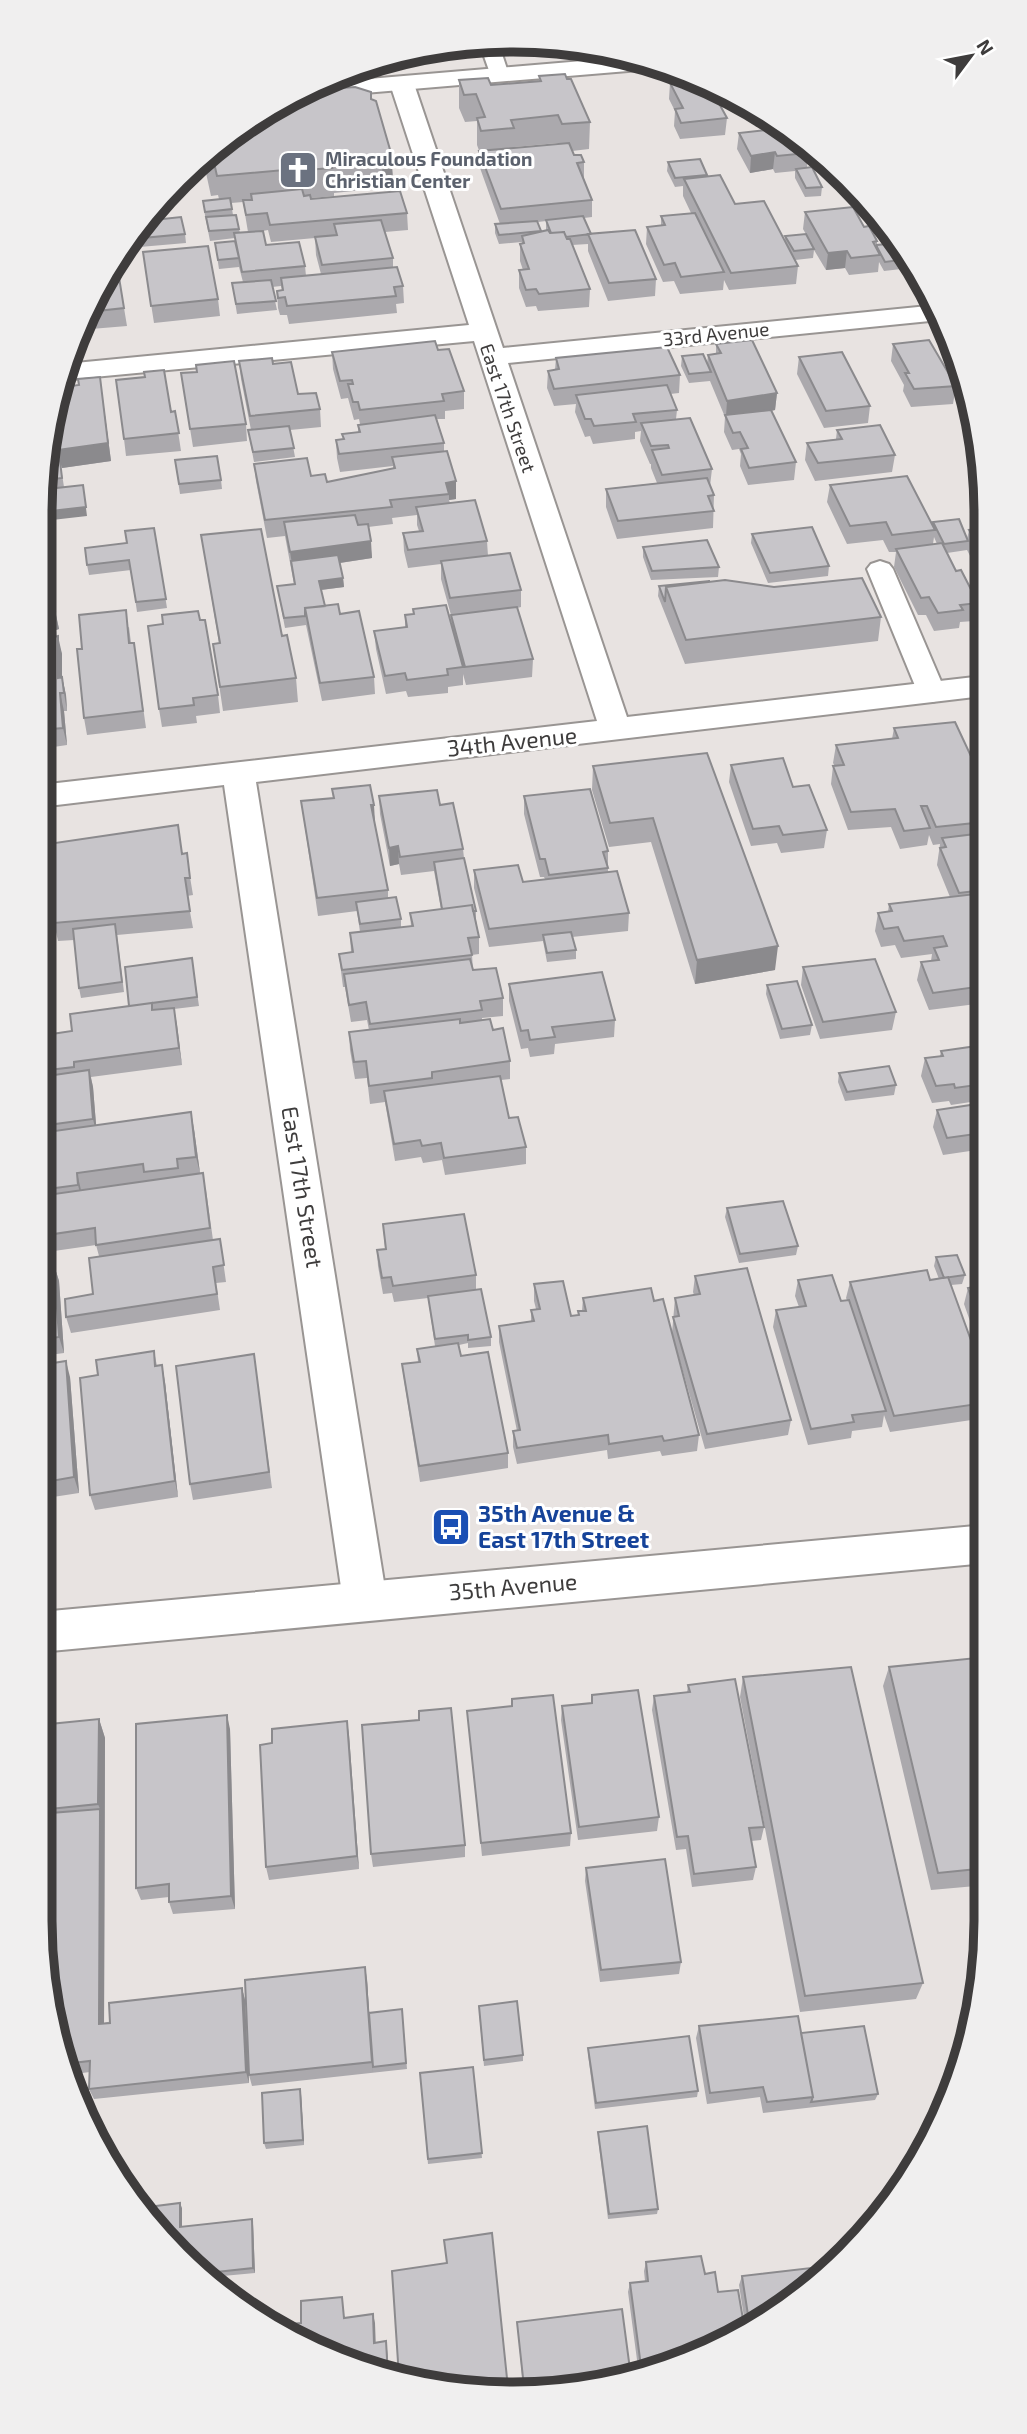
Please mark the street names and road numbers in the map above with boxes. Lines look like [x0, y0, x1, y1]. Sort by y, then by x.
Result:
street label: 33rd Avenue [662, 316, 770, 351]
street label: East 17th Street [476, 340, 541, 475]
street label: 34th Avenue [445, 720, 578, 762]
street label: East 17th Street [276, 1104, 330, 1270]
street label: 35th Avenue [447, 1566, 578, 1606]

